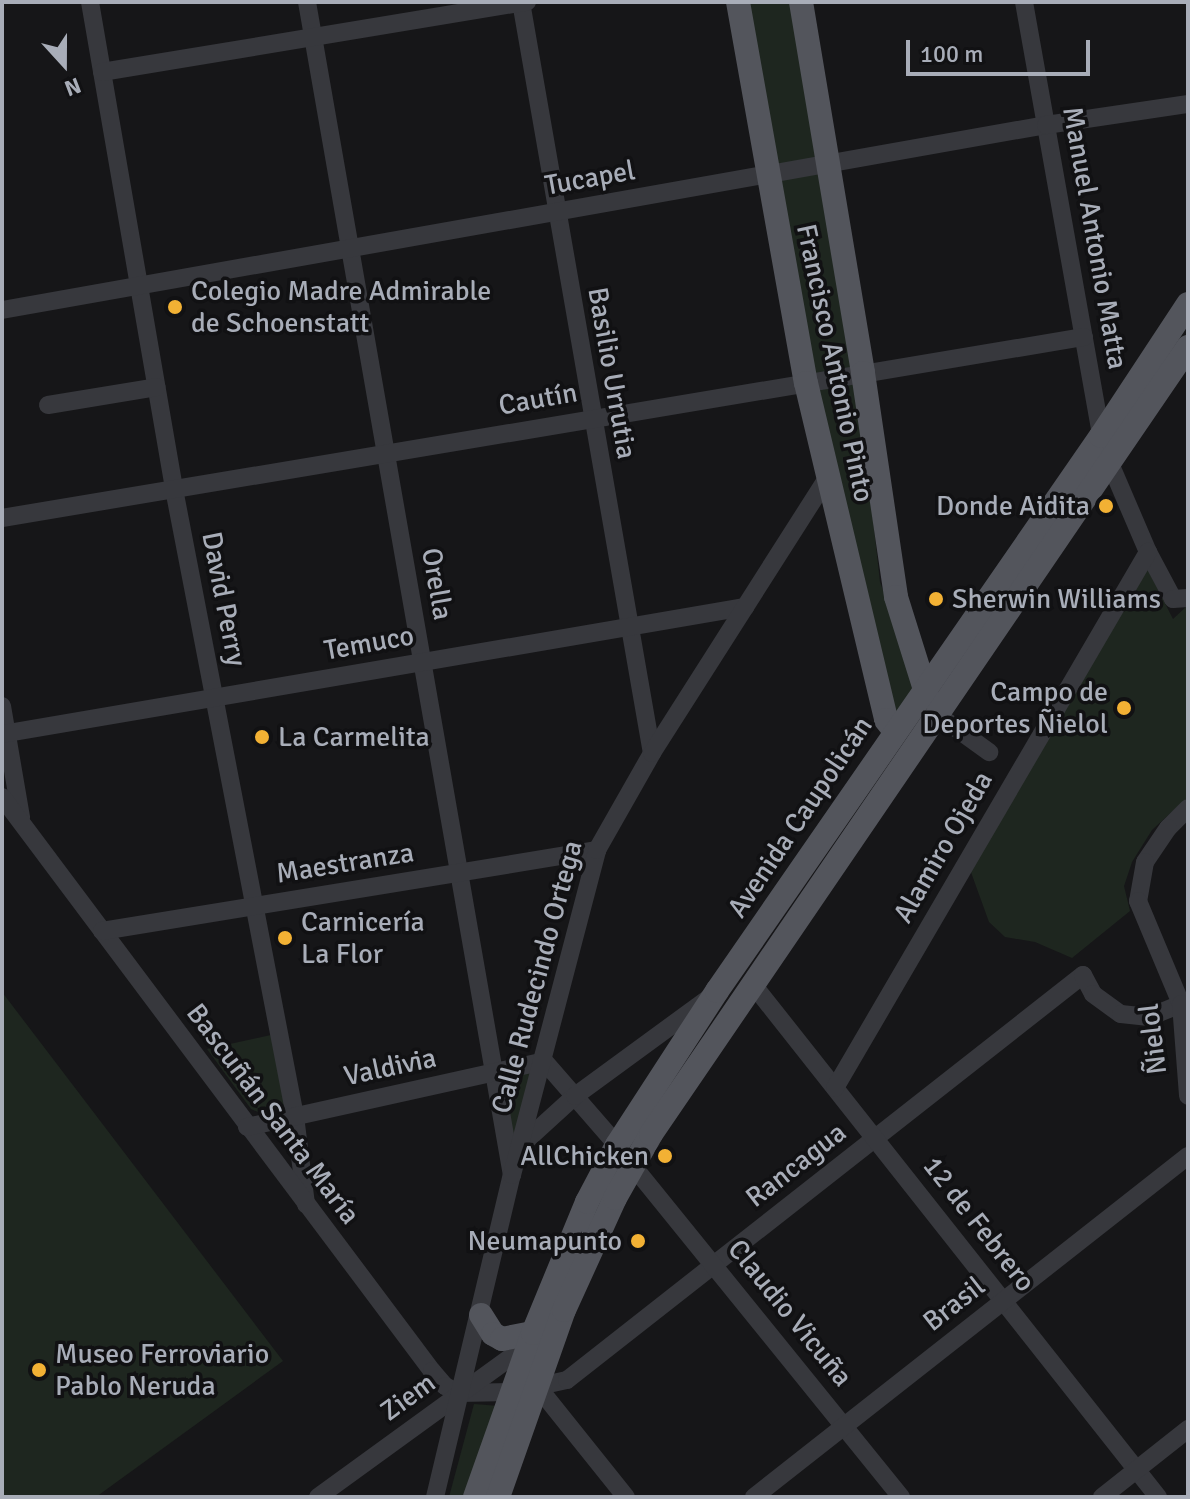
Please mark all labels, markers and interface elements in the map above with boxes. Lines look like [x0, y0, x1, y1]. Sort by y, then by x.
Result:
north arrow [24, 24, 104, 104]
scale bar [910, 24, 1094, 74]
text: 100 m [920, 39, 983, 69]
text: N [61, 72, 85, 102]
street label: Manuel Antonio Matta [1055, 104, 1135, 372]
street label: Tucapel [542, 154, 638, 202]
street label: Francisco Antonio Pinto [789, 221, 881, 505]
place label: Colegio Madre Admirable de Schoenstatt [191, 274, 491, 340]
street label: Basilio Urrutia [580, 284, 644, 462]
marker: Colegio Madre Admirable de Schoenstatt [166, 298, 184, 316]
street label: Cautín [496, 376, 580, 422]
place label: Donde Aidita [936, 489, 1090, 523]
marker: Donde Aidita [1097, 497, 1115, 515]
street label: David Perry [195, 529, 253, 669]
street label: Orella [414, 545, 460, 623]
place label: Sherwin Williams [952, 582, 1161, 616]
marker: Sherwin Williams [927, 590, 945, 608]
street label: Temuco [321, 619, 417, 667]
place label: Campo de Deportes Ñielol [922, 675, 1108, 741]
marker: Campo de Deportes Ñielol [1115, 699, 1133, 717]
street label: Avenida Caupolicán [720, 710, 880, 924]
place label: La Carmelita [278, 720, 430, 754]
marker: La Carmelita [253, 728, 271, 746]
street label: Alamiro Ojeda [886, 765, 1000, 929]
street label: Maestranza [274, 836, 416, 890]
street label: Calle Rudecindo Ortega [484, 837, 590, 1117]
place label: Carnicería La Flor [301, 905, 425, 971]
marker: Carnicería La Flor [276, 929, 294, 947]
street label: Bascuñán Santa María [179, 997, 367, 1231]
street label: Ñielol [1132, 1002, 1174, 1076]
street label: Valdivia [341, 1041, 439, 1093]
street label: Rancagua [739, 1116, 853, 1214]
place label: AllChicken [520, 1139, 649, 1173]
marker: AllChicken [656, 1147, 674, 1165]
street label: 12 de Febrero [916, 1150, 1042, 1298]
place label: Neumapunto [468, 1224, 622, 1258]
marker: Neumapunto [629, 1232, 647, 1250]
street label: Claudio Vicuña [720, 1233, 860, 1393]
street label: Brasil [916, 1270, 992, 1338]
place label: Museo Ferroviario Pablo Neruda [55, 1337, 269, 1403]
marker: Museo Ferroviario Pablo Neruda [30, 1361, 48, 1379]
street label: Ziem [374, 1366, 442, 1428]

